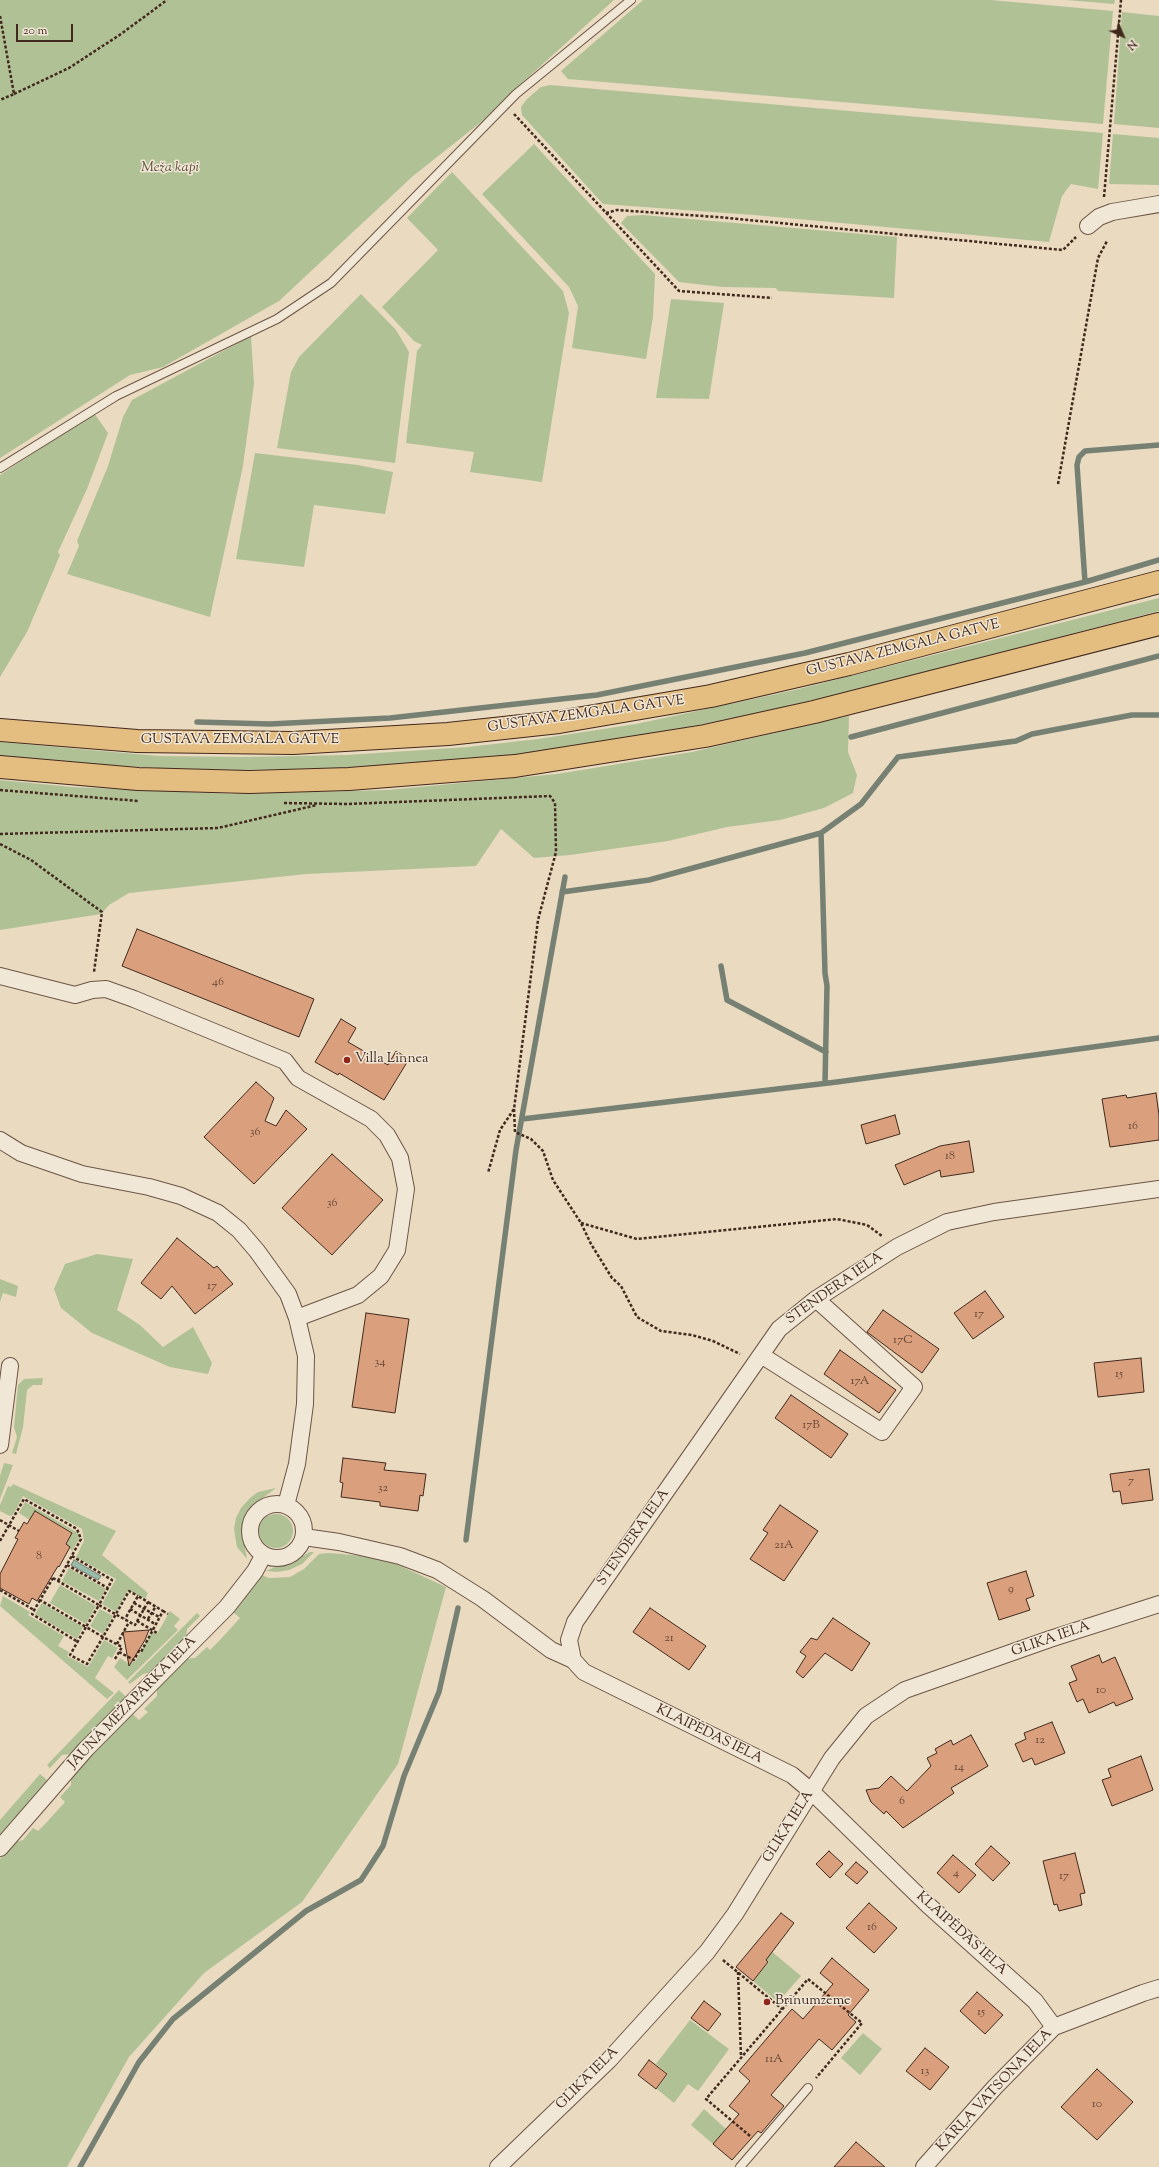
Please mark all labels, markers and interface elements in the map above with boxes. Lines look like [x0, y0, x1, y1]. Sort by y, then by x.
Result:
scale bar [18, 16, 75, 42]
north arrow [1103, 16, 1143, 56]
text: 20 m [23, 22, 47, 40]
text: N [1123, 36, 1140, 53]
park label: Meža kapi [141, 161, 199, 177]
street label: GUSTAVA ZEMGALA GATVE [805, 617, 1001, 681]
street label: GUSTAVA ZEMGALA GATVE [486, 693, 686, 737]
street label: GUSTAVA ZEMGALA GATVE [141, 733, 339, 749]
house number: 46 [212, 976, 224, 990]
place label: Villa Linnea [355, 1052, 428, 1068]
marker: Villa Linnea [342, 1055, 352, 1065]
house number: 16 [1128, 1120, 1138, 1134]
house number: 36 [250, 1126, 260, 1140]
house number: 18 [945, 1150, 955, 1164]
house number: 36 [327, 1197, 337, 1211]
street label: STENDERA IELA [783, 1249, 887, 1329]
house number: 17 [207, 1280, 217, 1294]
house number: 17 [974, 1308, 984, 1322]
house number: 17C [893, 1334, 913, 1348]
house number: 34 [375, 1356, 385, 1370]
house number: 15 [1115, 1368, 1123, 1382]
house number: 17A [850, 1375, 870, 1389]
house number: 17B [802, 1419, 820, 1433]
house number: 7 [1128, 1475, 1134, 1489]
house number: 32 [378, 1482, 388, 1496]
street label: STENDERA IELA [594, 1486, 674, 1590]
house number: 21A [774, 1539, 794, 1553]
house number: 8 [36, 1550, 42, 1564]
house number: 9 [1008, 1583, 1014, 1597]
street label: GLIKA IELA [1010, 1619, 1092, 1661]
house number: 21 [664, 1632, 674, 1646]
street label: JAUNĀ MEŽAPARKA IELA [65, 1633, 201, 1773]
house number: 10 [1096, 1684, 1106, 1698]
street label: KLAIPĒDAS IELA [653, 1702, 765, 1768]
house number: 12 [1035, 1734, 1045, 1748]
house number: 14 [954, 1761, 964, 1775]
street label: GLIKA IELA [760, 1788, 818, 1866]
house number: 6 [899, 1795, 905, 1809]
house number: 4 [953, 1867, 959, 1881]
house number: 17 [1059, 1870, 1069, 1884]
street label: KLAIPĒDAS IELA [912, 1889, 1010, 1979]
house number: 16 [867, 1921, 877, 1935]
place label: Brīnumzeme [775, 1994, 851, 2010]
marker: Brīnumzeme [762, 1997, 772, 2007]
house number: 15 [977, 2006, 985, 2020]
street label: KĀRĻA VATSONA IELA [934, 2026, 1056, 2156]
street label: GLIKA IELA [553, 2044, 623, 2114]
house number: 11A [765, 2053, 783, 2067]
house number: 13 [921, 2065, 929, 2079]
house number: 10 [1092, 2098, 1102, 2112]

